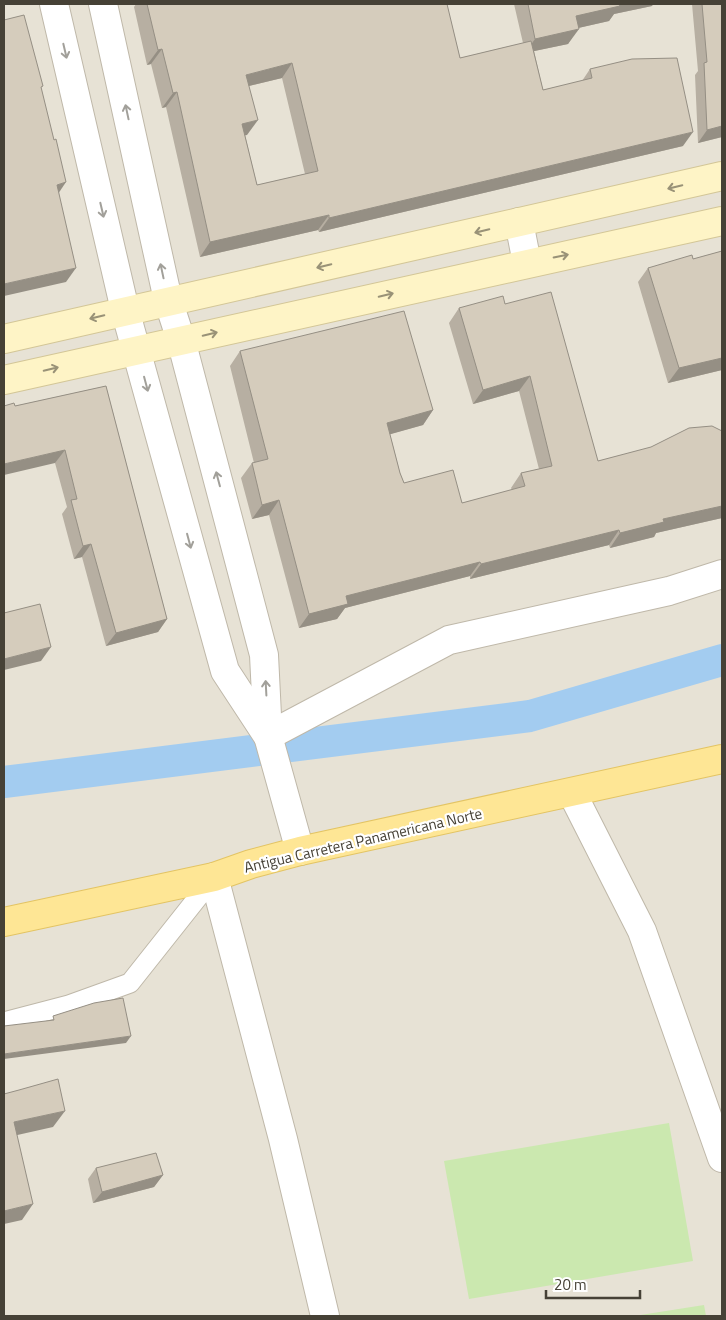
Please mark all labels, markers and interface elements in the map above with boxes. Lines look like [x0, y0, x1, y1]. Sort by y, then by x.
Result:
one-way arrow [61, 43, 70, 59]
one-way arrow [122, 105, 131, 121]
one-way arrow [667, 183, 683, 192]
one-way arrow [98, 201, 107, 217]
one-way arrow [475, 226, 491, 236]
one-way arrow [553, 251, 569, 260]
one-way arrow [316, 262, 332, 271]
one-way arrow [157, 264, 166, 280]
one-way arrow [377, 290, 393, 299]
one-way arrow [89, 313, 105, 322]
one-way arrow [201, 329, 217, 338]
one-way arrow [43, 364, 59, 373]
one-way arrow [142, 376, 151, 392]
one-way arrow [212, 471, 222, 487]
one-way arrow [185, 532, 194, 548]
one-way arrow [261, 680, 270, 696]
street label: Antigua Carretera Panamericana Norte [242, 801, 484, 879]
scale bar [546, 1268, 640, 1300]
text: 20 m [554, 1273, 587, 1296]

